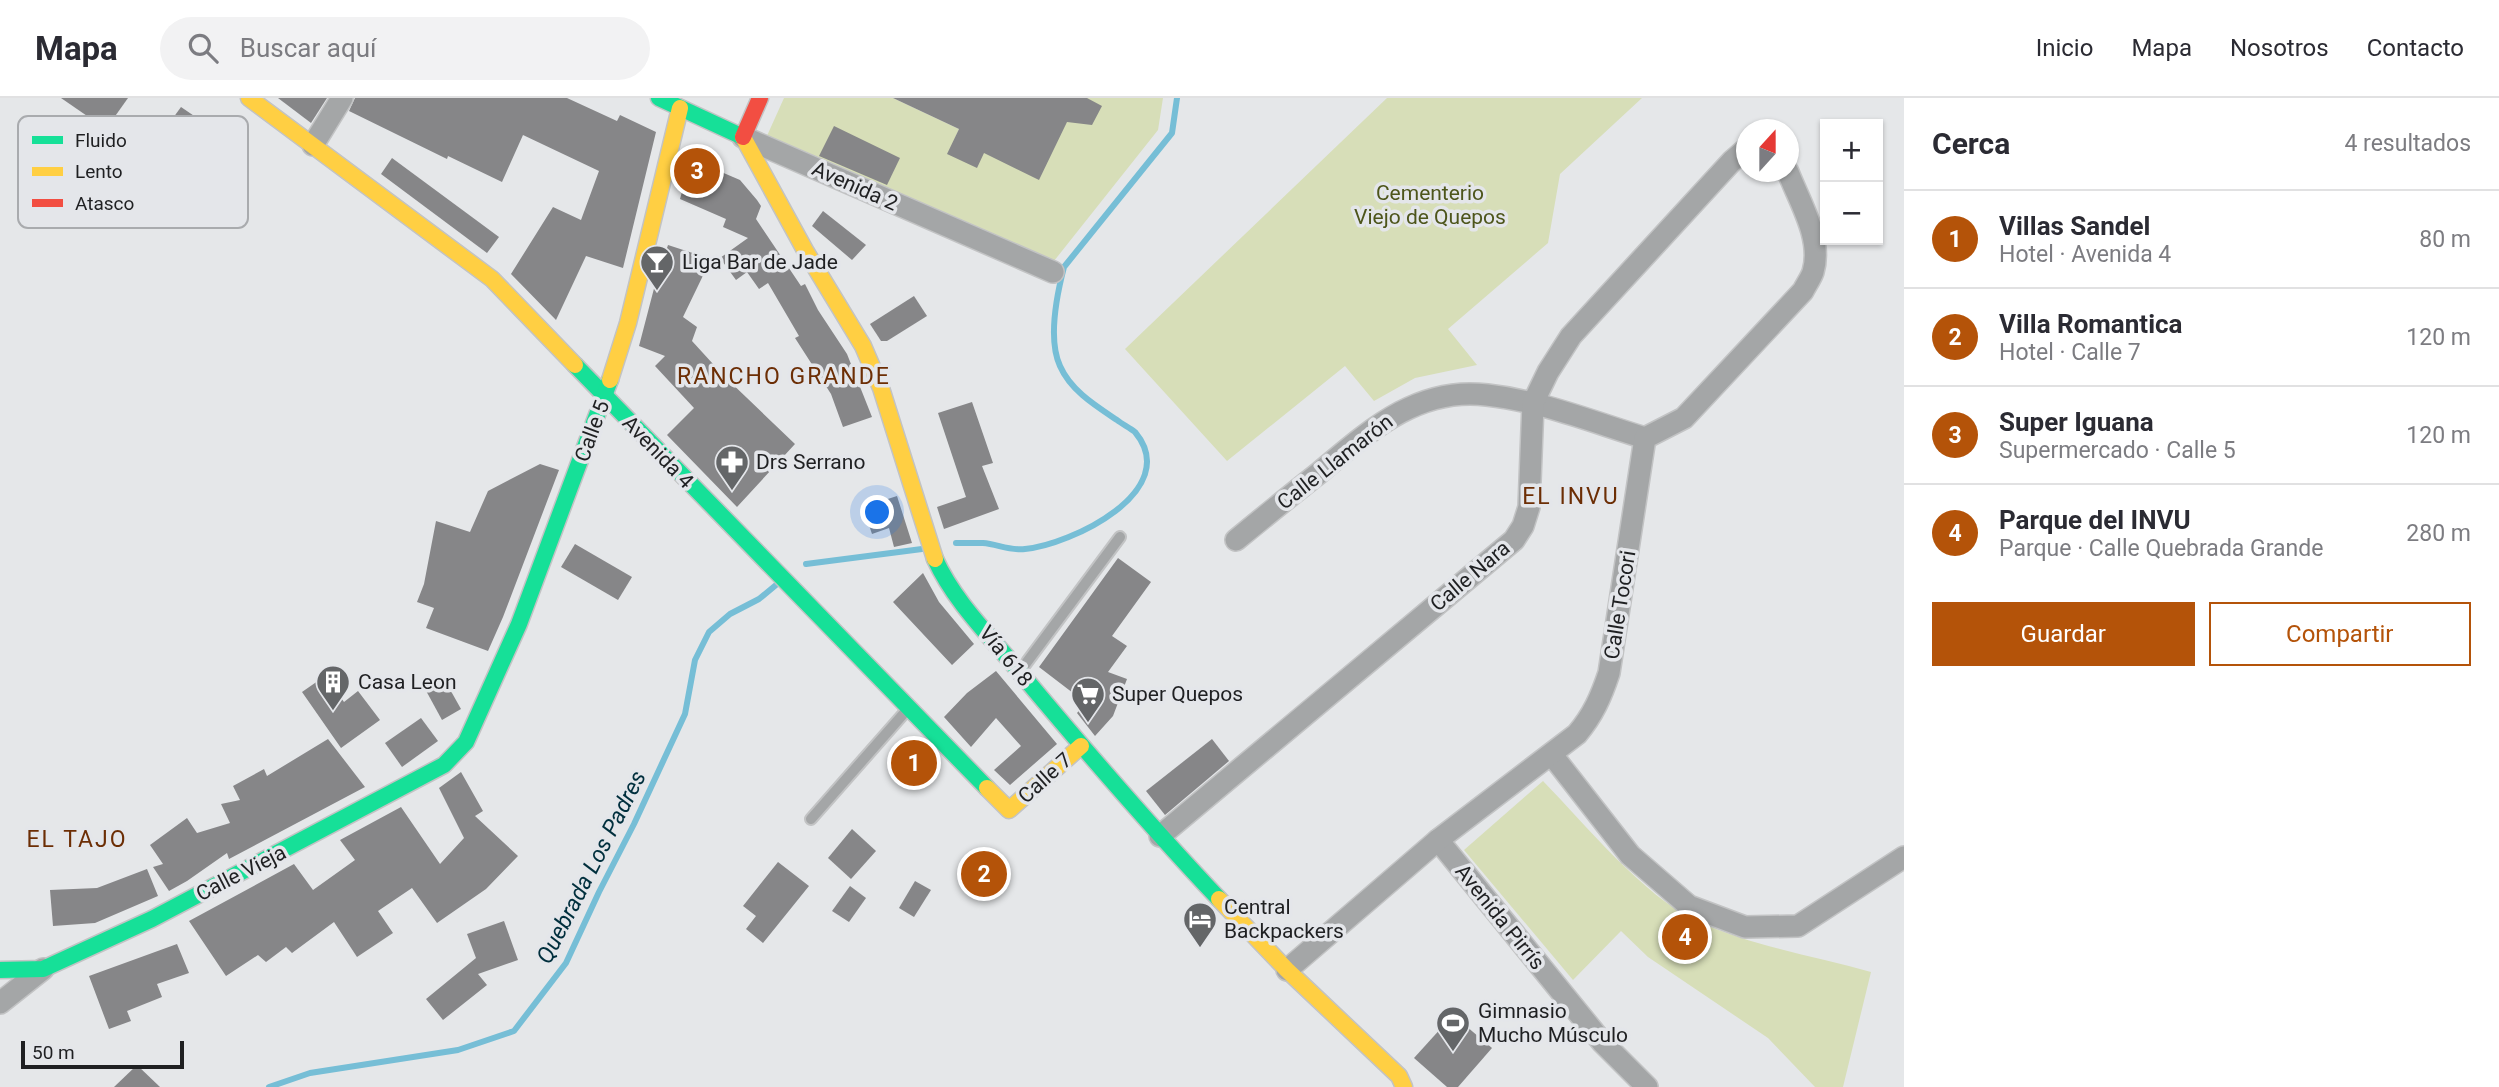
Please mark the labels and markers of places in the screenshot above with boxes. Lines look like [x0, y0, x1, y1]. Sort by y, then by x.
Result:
pin: 3 [674, 145, 720, 197]
bar icon: Liga Bar de Jade [638, 243, 676, 292]
place label: Liga Bar de Jade [682, 250, 838, 274]
pharmacy icon: Drs Serrano [713, 443, 751, 492]
place label: Drs Serrano [756, 450, 865, 474]
building icon: Casa Leon [314, 663, 352, 712]
place label: Casa Leon [358, 670, 457, 694]
supermarket icon: Super Quepos [1069, 675, 1107, 724]
place label: Super Quepos [1112, 682, 1243, 706]
pin: 1 [891, 737, 937, 789]
pin: 2 [961, 848, 1007, 900]
place label: Central Backpackers [1224, 895, 1344, 943]
hotel icon: Central Backpackers [1181, 900, 1219, 949]
pin: 4 [1662, 911, 1708, 963]
place label: Gimnasio Mucho Músculo [1478, 999, 1628, 1047]
sports icon: Gimnasio Mucho Músculo [1434, 1004, 1472, 1053]

